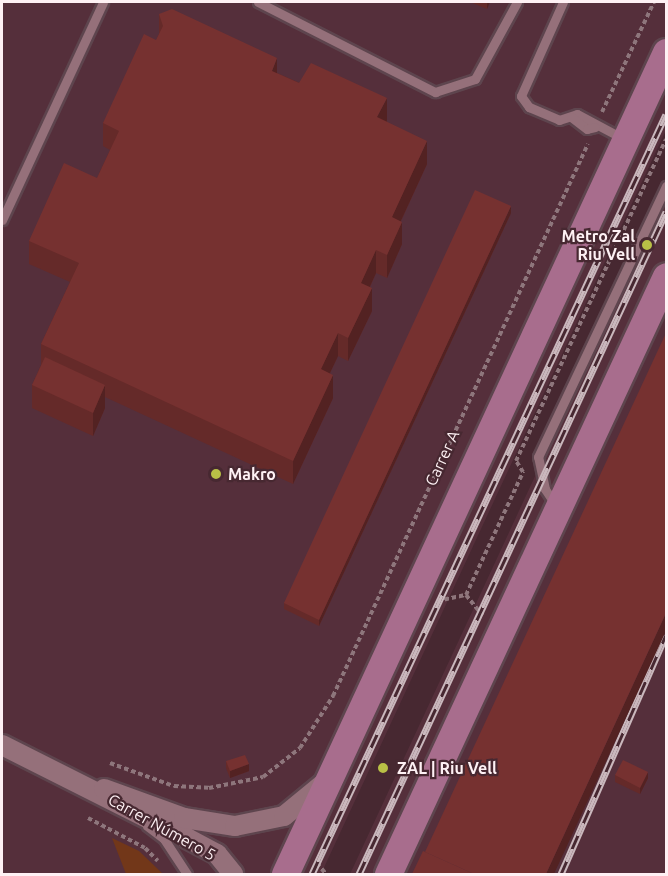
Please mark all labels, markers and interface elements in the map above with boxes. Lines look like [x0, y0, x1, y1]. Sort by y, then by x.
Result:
place label: Metro Zal Riu Vell [562, 226, 635, 264]
marker: Metro Zal Riu Vell [640, 238, 654, 252]
street label: Carrer A [421, 427, 463, 489]
place label: Makro [228, 464, 276, 484]
marker: Makro [209, 467, 223, 481]
place label: ZAL | Riu Vell [397, 758, 497, 778]
marker: ZAL | Riu Vell [374, 759, 392, 777]
street label: Carrer Número 5 [105, 790, 219, 864]

